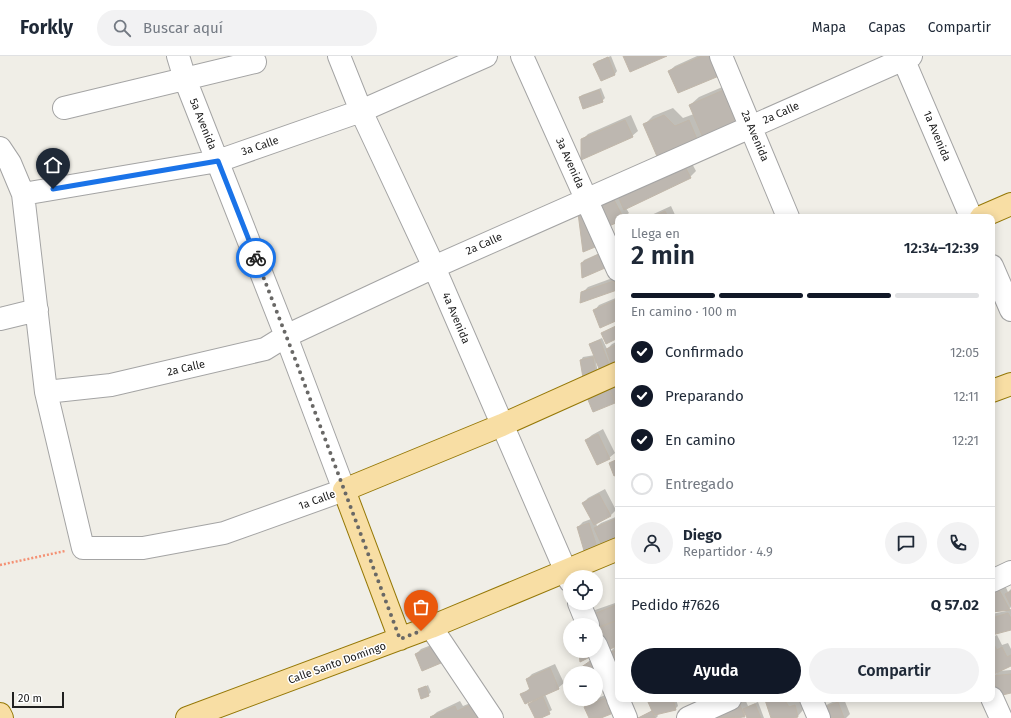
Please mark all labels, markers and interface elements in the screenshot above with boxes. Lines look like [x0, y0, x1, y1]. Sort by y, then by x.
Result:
search box [97, 10, 377, 46]
text: Forkly [20, 16, 73, 39]
icon: search [111, 17, 133, 39]
text: Buscar aquí [143, 19, 223, 37]
text: Mapa [812, 19, 846, 36]
text: Capas [868, 19, 906, 36]
text: Compartir [928, 19, 991, 36]
street label: 5a Avenida [187, 96, 219, 152]
street label: 2a Calle [761, 99, 801, 127]
street label: 2a Avenida [738, 109, 772, 163]
street label: 1a Avenida [921, 109, 953, 163]
street label: 3a Calle [240, 134, 280, 158]
street label: 3a Avenida [553, 136, 587, 190]
pin [36, 148, 70, 189]
icon: home [42, 154, 64, 176]
text: Llega en [631, 226, 680, 241]
street label: 2a Calle [464, 230, 504, 258]
courier [236, 238, 276, 278]
text: 12:34–12:39 [904, 239, 979, 257]
text: 2 min [631, 240, 695, 271]
icon: bike [245, 247, 267, 269]
street label: 4a Avenida [439, 290, 473, 346]
text: En camino · 100 m [631, 304, 737, 319]
icon: check [631, 341, 653, 363]
text: Confirmado [665, 343, 744, 361]
text: 12:05 [950, 345, 979, 360]
street label: 2a Calle [166, 357, 206, 379]
icon: check [631, 385, 653, 407]
text: Preparando [665, 387, 744, 405]
text: 12:11 [953, 389, 979, 404]
icon: check [631, 429, 653, 451]
text: En camino [665, 431, 735, 449]
text: 12:21 [952, 433, 979, 448]
text: Entregado [665, 475, 734, 493]
street label: 1a Calle [297, 487, 337, 513]
button: person [631, 522, 673, 564]
button: chat [885, 522, 927, 564]
button: phone [937, 522, 979, 564]
text: Diego [683, 526, 722, 544]
text: Repartidor · 4.9 [683, 544, 773, 559]
map controls [563, 570, 603, 706]
button: locate [563, 570, 603, 610]
pin [404, 590, 438, 631]
icon: bag [410, 596, 432, 618]
text: Pedido #7626 [631, 596, 720, 614]
text: Q 57.02 [931, 596, 979, 614]
button: + [563, 618, 603, 658]
street label: Calle Santo Domingo [286, 639, 388, 687]
button: Ayuda [631, 648, 801, 694]
button: Compartir [809, 648, 979, 694]
button: − [563, 666, 603, 706]
scale bar [12, 690, 64, 709]
text: 20 m [18, 692, 42, 705]

